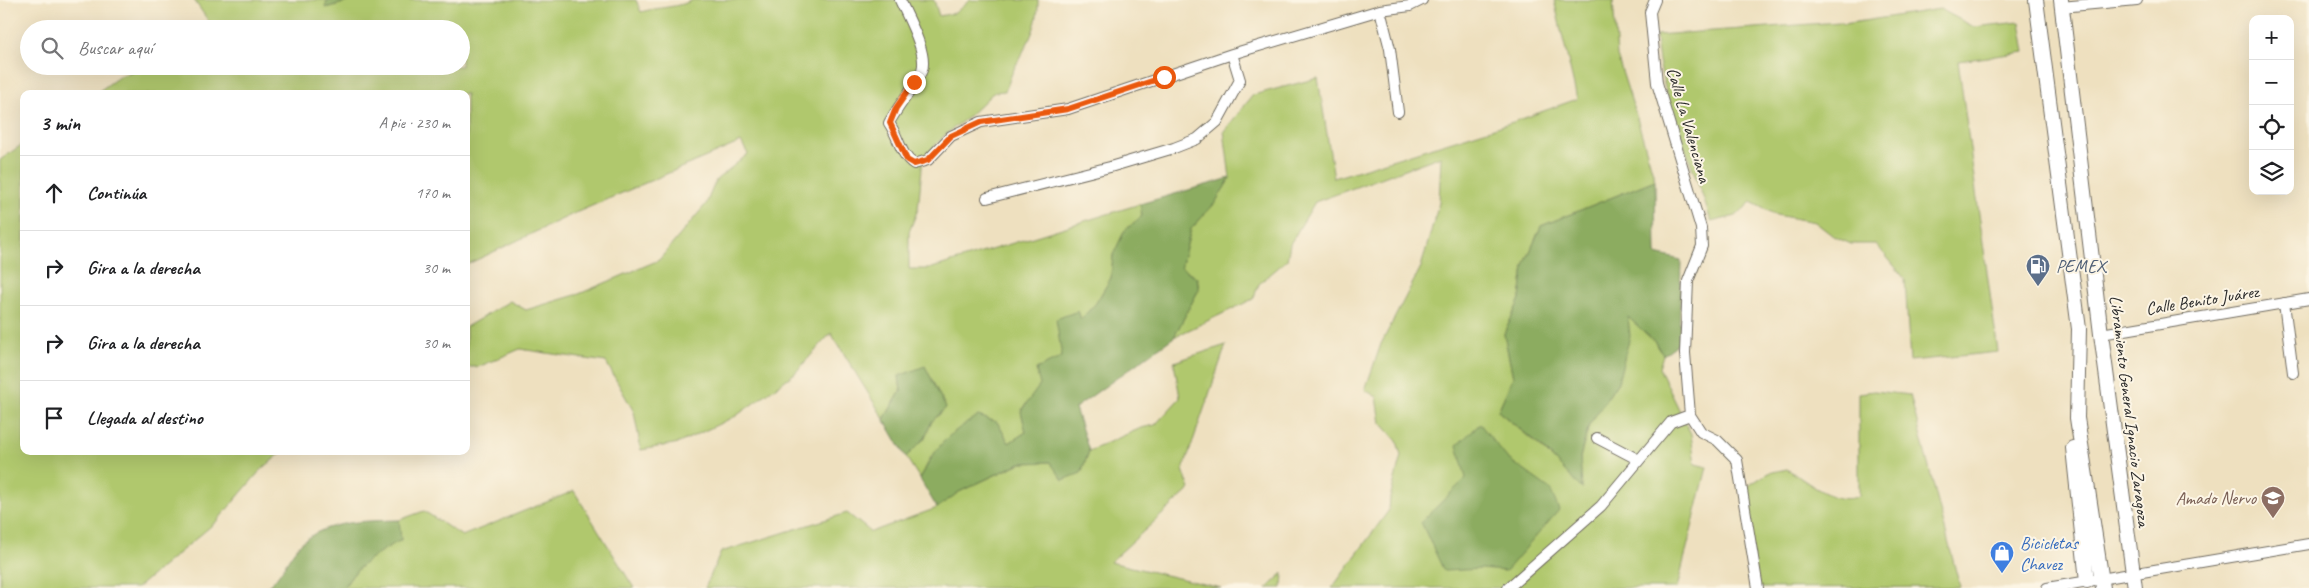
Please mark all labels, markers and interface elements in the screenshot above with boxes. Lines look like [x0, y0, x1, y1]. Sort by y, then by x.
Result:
map controls [2249, 15, 2294, 195]
button: + [2249, 15, 2294, 60]
search box [20, 20, 470, 75]
icon: search [38, 34, 66, 62]
text: Buscar aquí [78, 36, 152, 60]
button: − [2249, 60, 2294, 105]
street label: Calle La Valenciana [1662, 65, 1716, 187]
route start [1153, 66, 1176, 89]
route end [903, 71, 926, 94]
button: locate [2249, 105, 2294, 150]
text: 3 min [40, 110, 80, 136]
text: A pie · 230 m [379, 113, 450, 133]
button: layers [2249, 150, 2294, 195]
icon: ahead [40, 179, 68, 207]
text: Continúa [87, 181, 146, 205]
text: 170 m [416, 183, 450, 203]
fuel station icon: PEMEX [2025, 253, 2051, 287]
icon: right [40, 254, 68, 282]
place label: PEMEX [2056, 255, 2108, 277]
text: Gira a la derecha [87, 256, 200, 280]
text: 30 m [423, 258, 450, 278]
street label: Calle Benito Juárez [2144, 280, 2262, 320]
street label: Libramiento General Ignacio Zaragoza [2105, 294, 2155, 529]
icon: right [40, 329, 68, 357]
text: Gira a la derecha [87, 331, 200, 355]
text: 30 m [423, 333, 450, 353]
icon: arrive [40, 404, 68, 432]
text: Llegada al destino [87, 406, 203, 430]
school or university icon: Amado Nervo [2260, 485, 2286, 519]
place label: Amado Nervo [2176, 487, 2258, 509]
place label: Bicicletas Chavez [2020, 532, 2080, 575]
shop icon: Bicicletas Chavez [1989, 540, 2015, 574]

